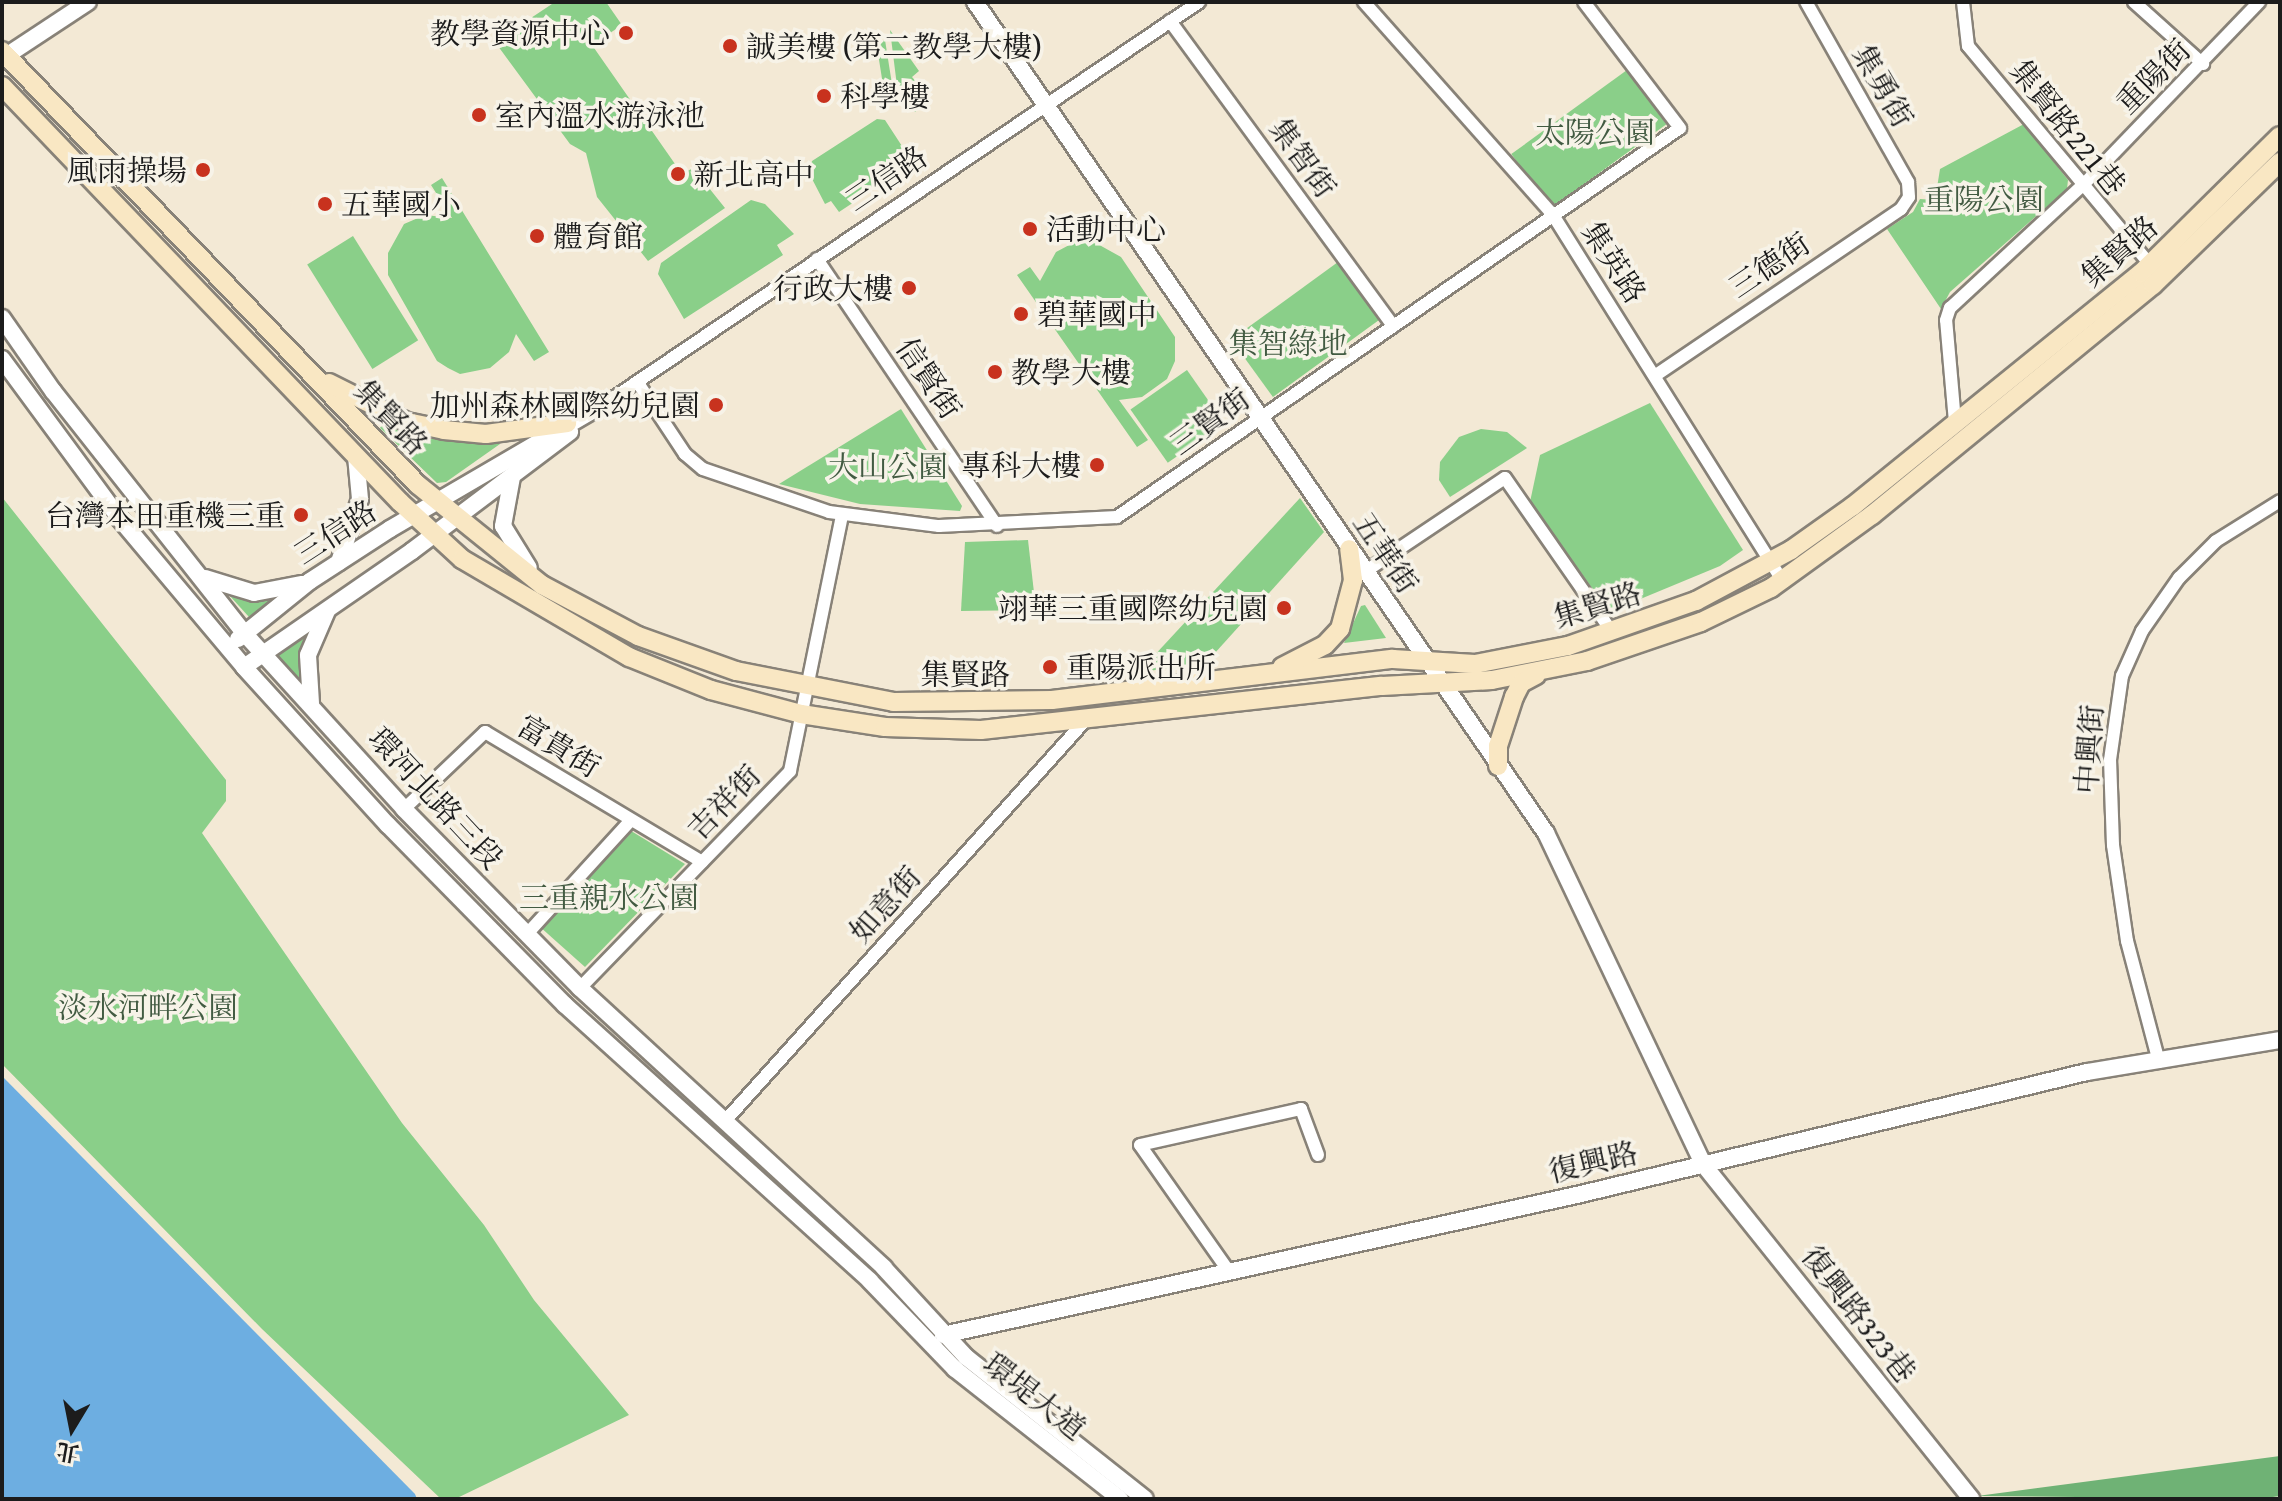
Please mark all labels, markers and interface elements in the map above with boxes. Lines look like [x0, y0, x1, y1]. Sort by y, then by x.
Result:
place label: 教學資源中心 [430, 15, 610, 51]
marker: 教學資源中心 [617, 24, 635, 42]
place label: 誠美樓 (第二教學大樓) [746, 28, 1042, 64]
street label: 重陽街 [2108, 31, 2198, 121]
marker: 誠美樓 (第二教學大樓) [721, 37, 739, 55]
street label: 集勇街 [1845, 38, 1921, 134]
street label: 集賢路221巷 [2003, 52, 2133, 202]
place label: 科學樓 [840, 78, 930, 114]
marker: 科學樓 [815, 87, 833, 105]
place label: 室內溫水游泳池 [495, 97, 705, 133]
marker: 室內溫水游泳池 [470, 106, 488, 124]
street label: 集智街 [1262, 111, 1344, 205]
park label: 太陽公園 [1535, 114, 1655, 150]
street label: 三信路 [839, 138, 933, 218]
place label: 風雨操場 [67, 152, 187, 188]
place label: 新北高中 [694, 156, 814, 192]
marker: 風雨操場 [194, 161, 212, 179]
marker: 新北高中 [669, 165, 687, 183]
park label: 重陽公園 [1924, 181, 2044, 217]
place label: 五華國小 [341, 186, 461, 222]
marker: 五華國小 [316, 195, 334, 213]
street label: 集賢路 [2073, 208, 2165, 294]
place label: 活動中心 [1046, 211, 1166, 247]
street label: 集英路 [1574, 214, 1654, 310]
place label: 體育館 [553, 218, 643, 254]
marker: 活動中心 [1021, 220, 1039, 238]
street label: 三德街 [1722, 225, 1816, 305]
marker: 體育館 [528, 227, 546, 245]
place label: 行政大樓 [773, 270, 893, 306]
marker: 行政大樓 [900, 279, 918, 297]
place label: 碧華國中 [1037, 296, 1157, 332]
marker: 碧華國中 [1012, 305, 1030, 323]
park label: 集智綠地 [1228, 325, 1348, 361]
street label: 信賢街 [889, 331, 969, 425]
place label: 教學大樓 [1011, 354, 1131, 390]
marker: 教學大樓 [986, 363, 1004, 381]
street label: 集賢路 [347, 372, 435, 462]
street label: 三賢街 [1163, 380, 1257, 462]
place label: 加州森林國際幼兒園 [430, 387, 700, 423]
marker: 加州森林國際幼兒園 [707, 396, 725, 414]
place label: 專科大樓 [961, 447, 1081, 483]
park label: 大山公園 [828, 448, 948, 484]
marker: 專科大樓 [1088, 456, 1106, 474]
street label: 三信路 [287, 492, 383, 572]
place label: 台灣本田重機三重 [45, 497, 285, 533]
marker: 台灣本田重機三重 [292, 506, 310, 524]
street label: 五華街 [1346, 506, 1426, 600]
street label: 集賢路 [1549, 575, 1645, 635]
place label: 翊華三重國際幼兒園 [998, 590, 1268, 626]
marker: 翊華三重國際幼兒園 [1275, 599, 1293, 617]
place label: 重陽派出所 [1066, 649, 1216, 685]
street label: 集賢路 [920, 656, 1010, 692]
marker: 重陽派出所 [1041, 658, 1059, 676]
street label: 中興街 [2068, 703, 2110, 795]
street label: 富貴街 [511, 707, 607, 785]
street label: 環河北路三段 [361, 720, 511, 876]
street label: 吉祥街 [680, 757, 768, 847]
street label: 如意街 [842, 859, 928, 949]
park label: 三重親水公園 [519, 879, 699, 915]
park label: 淡水河畔公園 [58, 989, 238, 1025]
street label: 復興路 [1545, 1134, 1641, 1190]
street label: 復興路323巷 [1795, 1239, 1923, 1389]
street label: 環堤大道 [977, 1345, 1093, 1447]
north arrow [32, 1389, 112, 1469]
text: 北 [54, 1435, 81, 1470]

